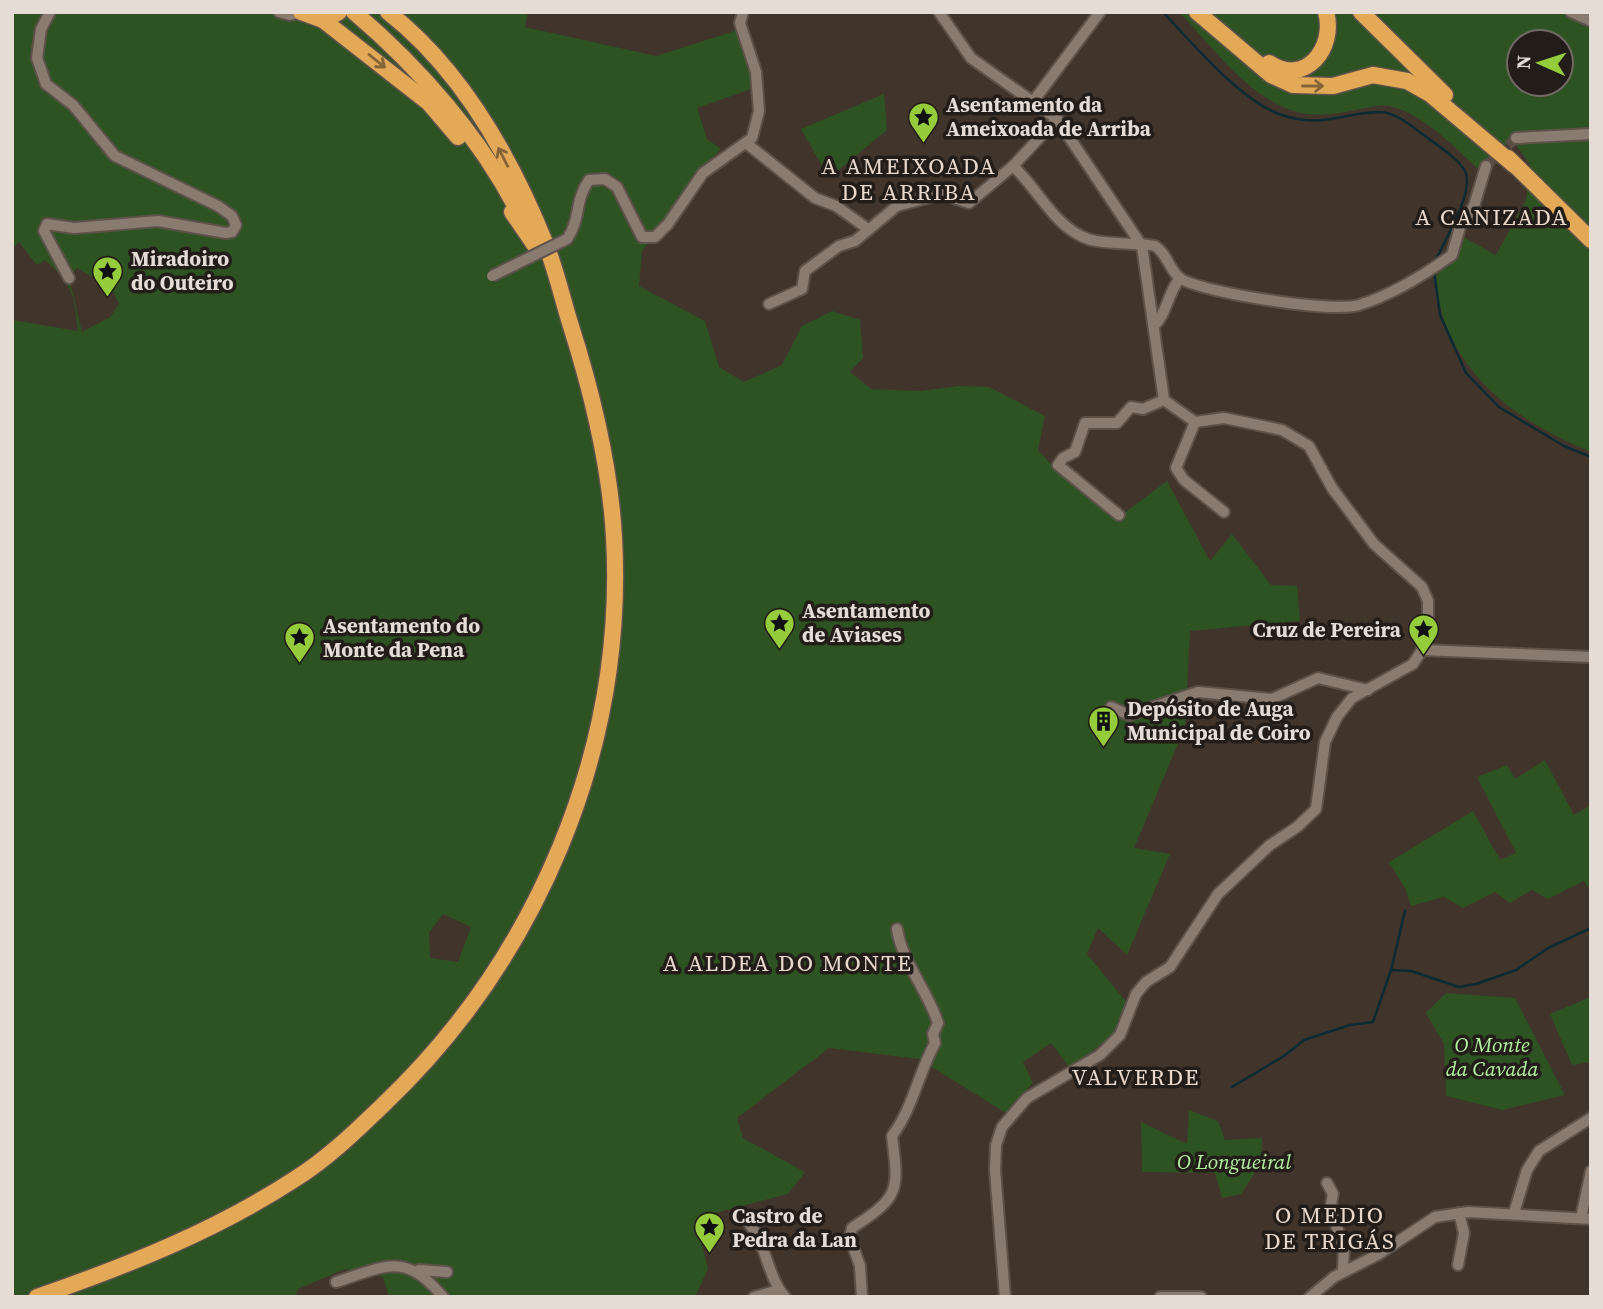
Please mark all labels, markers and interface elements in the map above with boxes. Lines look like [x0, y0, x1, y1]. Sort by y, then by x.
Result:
north arrow [1505, 28, 1575, 98]
one-way arrow [368, 54, 386, 69]
text: N [1510, 54, 1536, 70]
one-way arrow [1302, 79, 1325, 93]
place label: Asentamento da Ameixoada de Arriba [946, 90, 1152, 143]
place icon: Asentamento da Ameixoada de Arriba [906, 100, 940, 144]
one-way arrow [495, 147, 509, 168]
district label: A AMEIXOADA DE ARRIBA [821, 150, 997, 208]
district label: A CANIZADA [1415, 201, 1569, 233]
place label: Miradoiro do Outeiro [131, 244, 234, 297]
place icon: Miradoiro do Outeiro [91, 254, 125, 298]
place label: Asentamento de Aviases [802, 596, 930, 649]
place icon: Asentamento de Aviases [762, 606, 796, 650]
place label: Asentamento do Monte da Pena [323, 611, 480, 664]
place icon: Cruz de Pereira [1407, 613, 1441, 657]
place label: Cruz de Pereira [1253, 615, 1402, 644]
place icon: Asentamento do Monte da Pena [283, 621, 317, 665]
place label: Depósito de Auga Municipal de Coiro [1127, 694, 1311, 747]
building icon: Depósito de Auga Municipal de Coiro [1087, 704, 1121, 748]
district label: A ALDEA DO MONTE [663, 947, 913, 979]
park label: O Monte da Cavada [1446, 1030, 1538, 1083]
district label: VALVERDE [1072, 1061, 1200, 1093]
park label: O Longueiral [1177, 1147, 1291, 1176]
district label: O MEDIO DE TRIGÁS [1264, 1199, 1396, 1257]
place label: Castro de Pedra da Lan [732, 1201, 857, 1254]
place icon: Castro de Pedra da Lan [692, 1211, 726, 1255]

